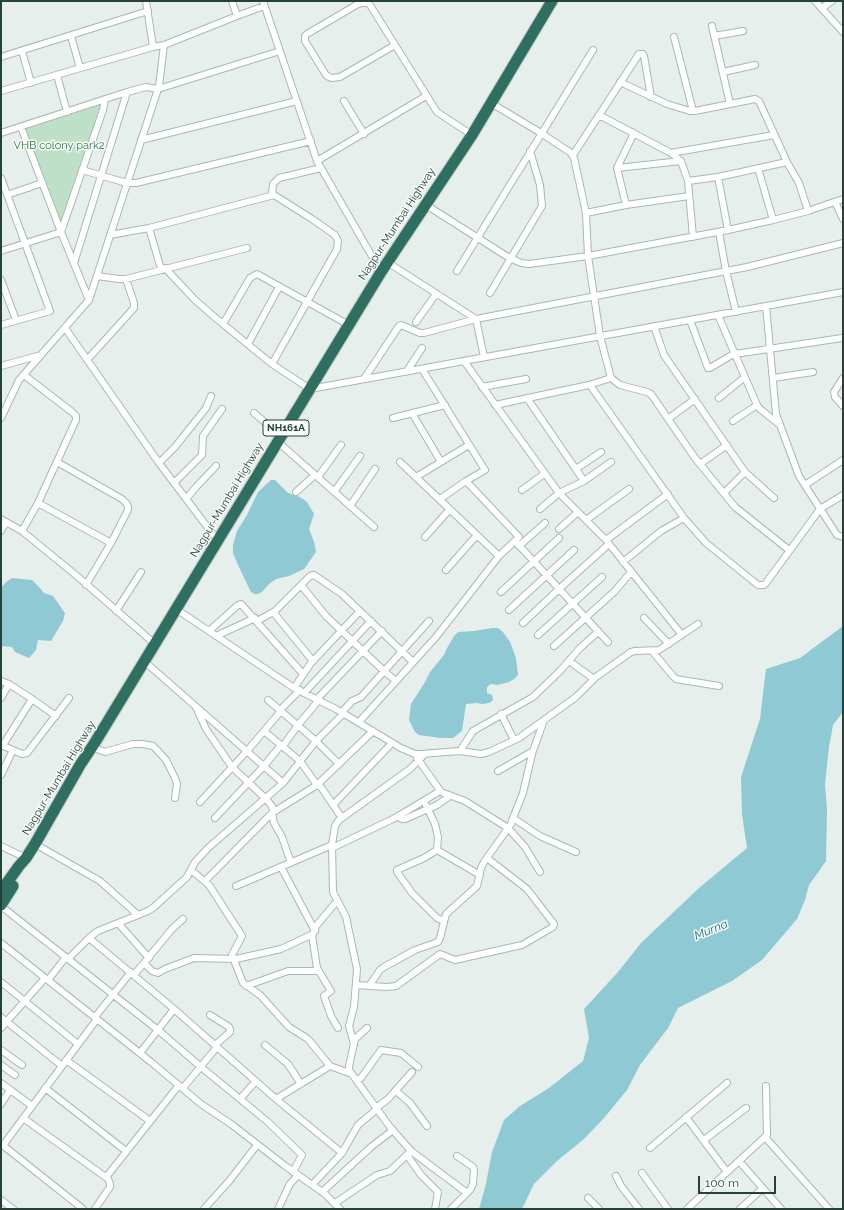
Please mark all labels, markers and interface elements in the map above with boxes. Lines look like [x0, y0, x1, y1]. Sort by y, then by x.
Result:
park label: VHB colony park2 [13, 139, 105, 153]
street label: Nagpur-Mumbai Highway [356, 165, 438, 283]
road number: NH161A [263, 420, 309, 436]
street label: Nagpur-Mumbai Highway [188, 440, 266, 560]
street label: Nagpur-Mumbai Highway [20, 718, 98, 838]
water label: Murna [692, 917, 730, 943]
scale bar [700, 1168, 778, 1194]
text: 100 m [705, 1176, 739, 1190]

